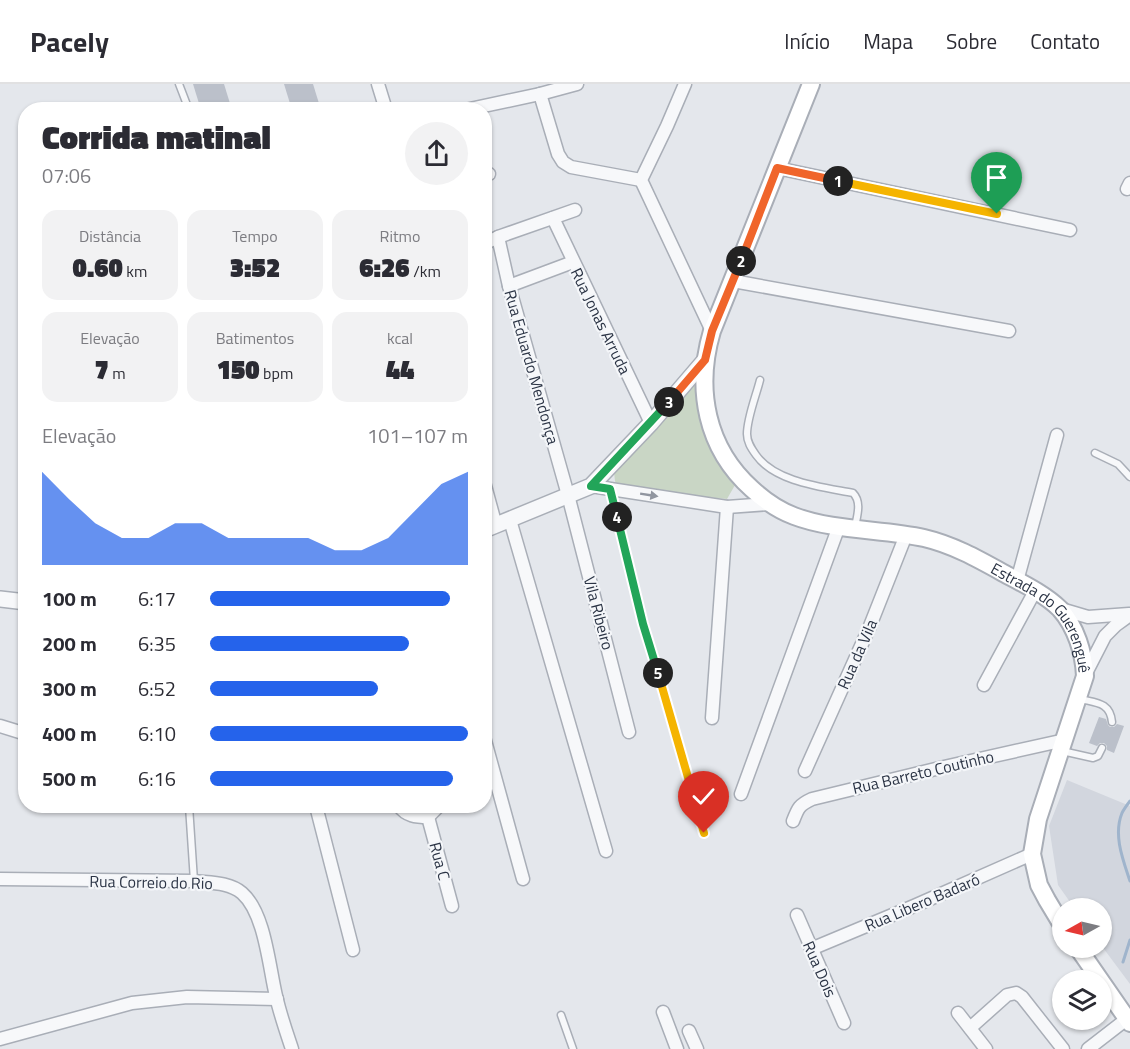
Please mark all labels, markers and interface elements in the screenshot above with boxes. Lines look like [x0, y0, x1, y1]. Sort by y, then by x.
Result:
text: Pacely [30, 20, 109, 63]
text: Início [784, 25, 830, 57]
text: Mapa [863, 25, 913, 57]
text: Sobre [946, 25, 997, 57]
text: Contato [1030, 25, 1100, 57]
text: Corrida matinal [42, 112, 271, 162]
button: share [405, 122, 468, 185]
pin [971, 152, 1022, 214]
text: 07:06 [42, 160, 91, 191]
icon: arrive [980, 161, 1013, 194]
pin: 1 [823, 166, 853, 196]
text: 1 [834, 169, 842, 193]
text: Distância [79, 224, 141, 248]
text: Tempo [232, 224, 278, 248]
text: Ritmo [380, 224, 420, 248]
pin: 2 [726, 246, 756, 276]
text: 0.60 [73, 248, 123, 287]
text: 3:52 [230, 248, 280, 287]
text: 6:26 [359, 248, 410, 287]
text: 2 [737, 249, 745, 273]
text: km [123, 259, 147, 283]
text: /km [410, 259, 441, 283]
street label: Rua Jonas Arruda [565, 264, 637, 378]
street label: Rua Eduardo Mendonça [498, 287, 566, 447]
text: Elevação [80, 326, 140, 350]
text: Batimentos [216, 326, 294, 350]
text: kcal [387, 326, 413, 350]
text: 7 [94, 350, 109, 389]
text: 150 [217, 350, 260, 389]
text: 44 [386, 350, 414, 389]
text: m [109, 361, 126, 385]
text: bpm [260, 361, 293, 385]
pin: 3 [654, 387, 684, 417]
text: 3 [665, 390, 673, 414]
text: Elevação [42, 420, 116, 451]
text: 101–107 m [367, 420, 468, 451]
one-way arrow [640, 491, 659, 500]
pin: 4 [602, 502, 632, 532]
text: 4 [613, 505, 621, 529]
street label: Estrada do Guerenguê [987, 556, 1097, 674]
street label: Vila Ribeiro [578, 574, 620, 652]
text: 100 m [42, 583, 97, 614]
text: 6:17 [138, 583, 176, 614]
street label: Rua da Vila [831, 615, 883, 693]
text: 200 m [42, 628, 97, 659]
text: 6:35 [138, 628, 176, 659]
pin: 5 [643, 658, 673, 688]
text: 5 [654, 661, 662, 685]
text: 300 m [42, 673, 97, 704]
text: 6:52 [138, 673, 176, 704]
text: 400 m [42, 718, 97, 749]
text: 6:10 [138, 718, 176, 749]
street label: Rua Barreto Coutinho [850, 744, 996, 800]
text: 500 m [42, 763, 97, 794]
text: 6:16 [138, 763, 176, 794]
pin [678, 771, 729, 833]
icon: check [687, 780, 720, 813]
street label: Rua C [423, 839, 457, 883]
street label: Rua Libero Badaró [861, 867, 983, 937]
street label: Rua Correio do Rio [89, 869, 213, 895]
north arrow [1052, 898, 1112, 958]
map controls [1052, 898, 1112, 1030]
street label: Rua Dois [797, 937, 843, 1001]
button: layers [1052, 970, 1112, 1030]

